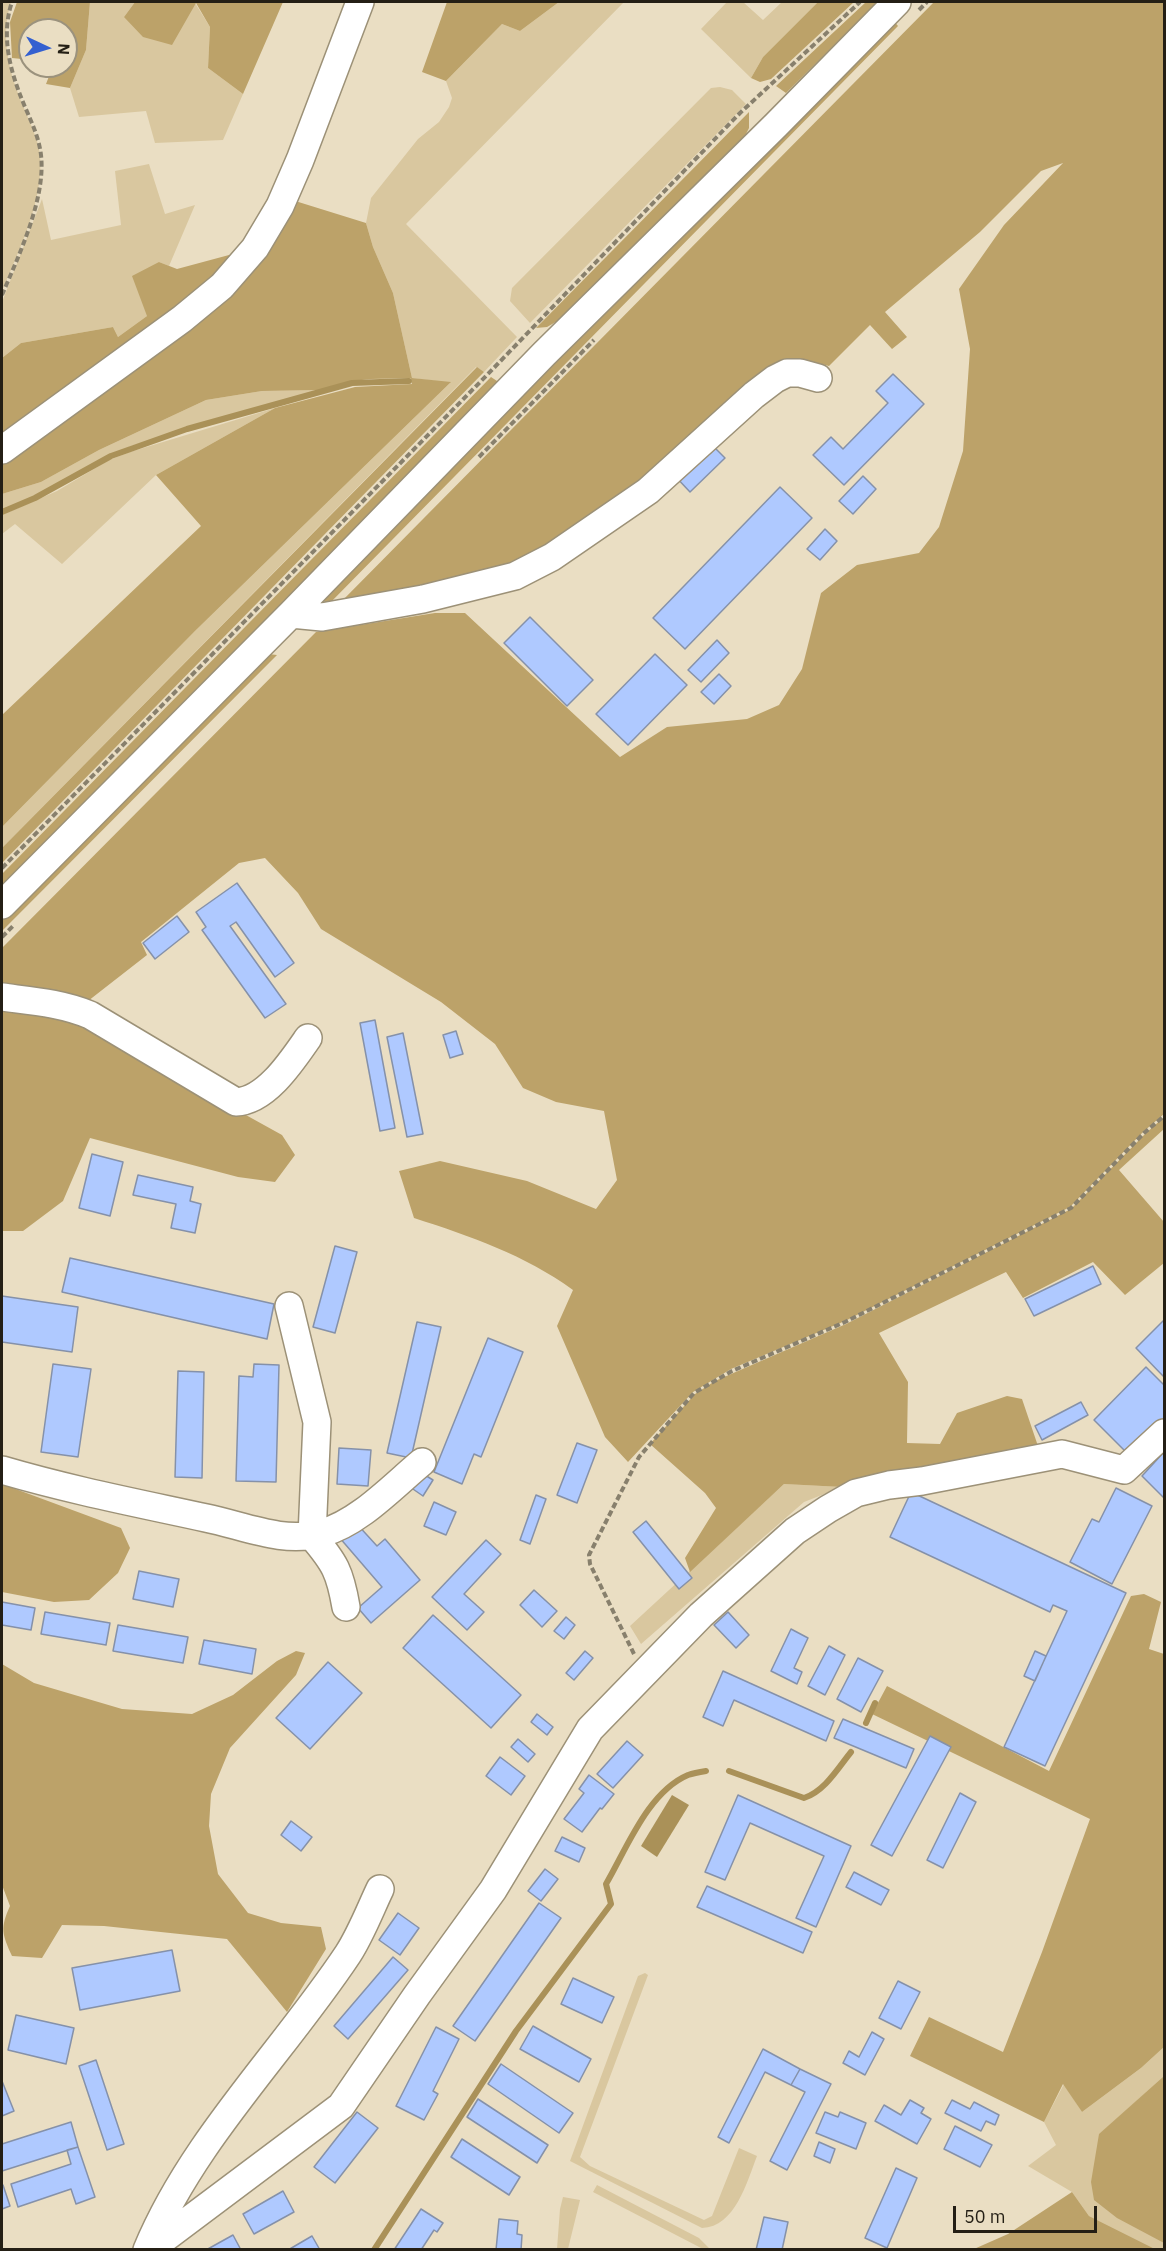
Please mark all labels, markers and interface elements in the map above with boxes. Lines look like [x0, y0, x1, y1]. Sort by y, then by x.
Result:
north arrow [18, 18, 78, 78]
text: N [54, 43, 74, 56]
scale bar [956, 2194, 1100, 2232]
text: 50 m [964, 2205, 1006, 2228]

